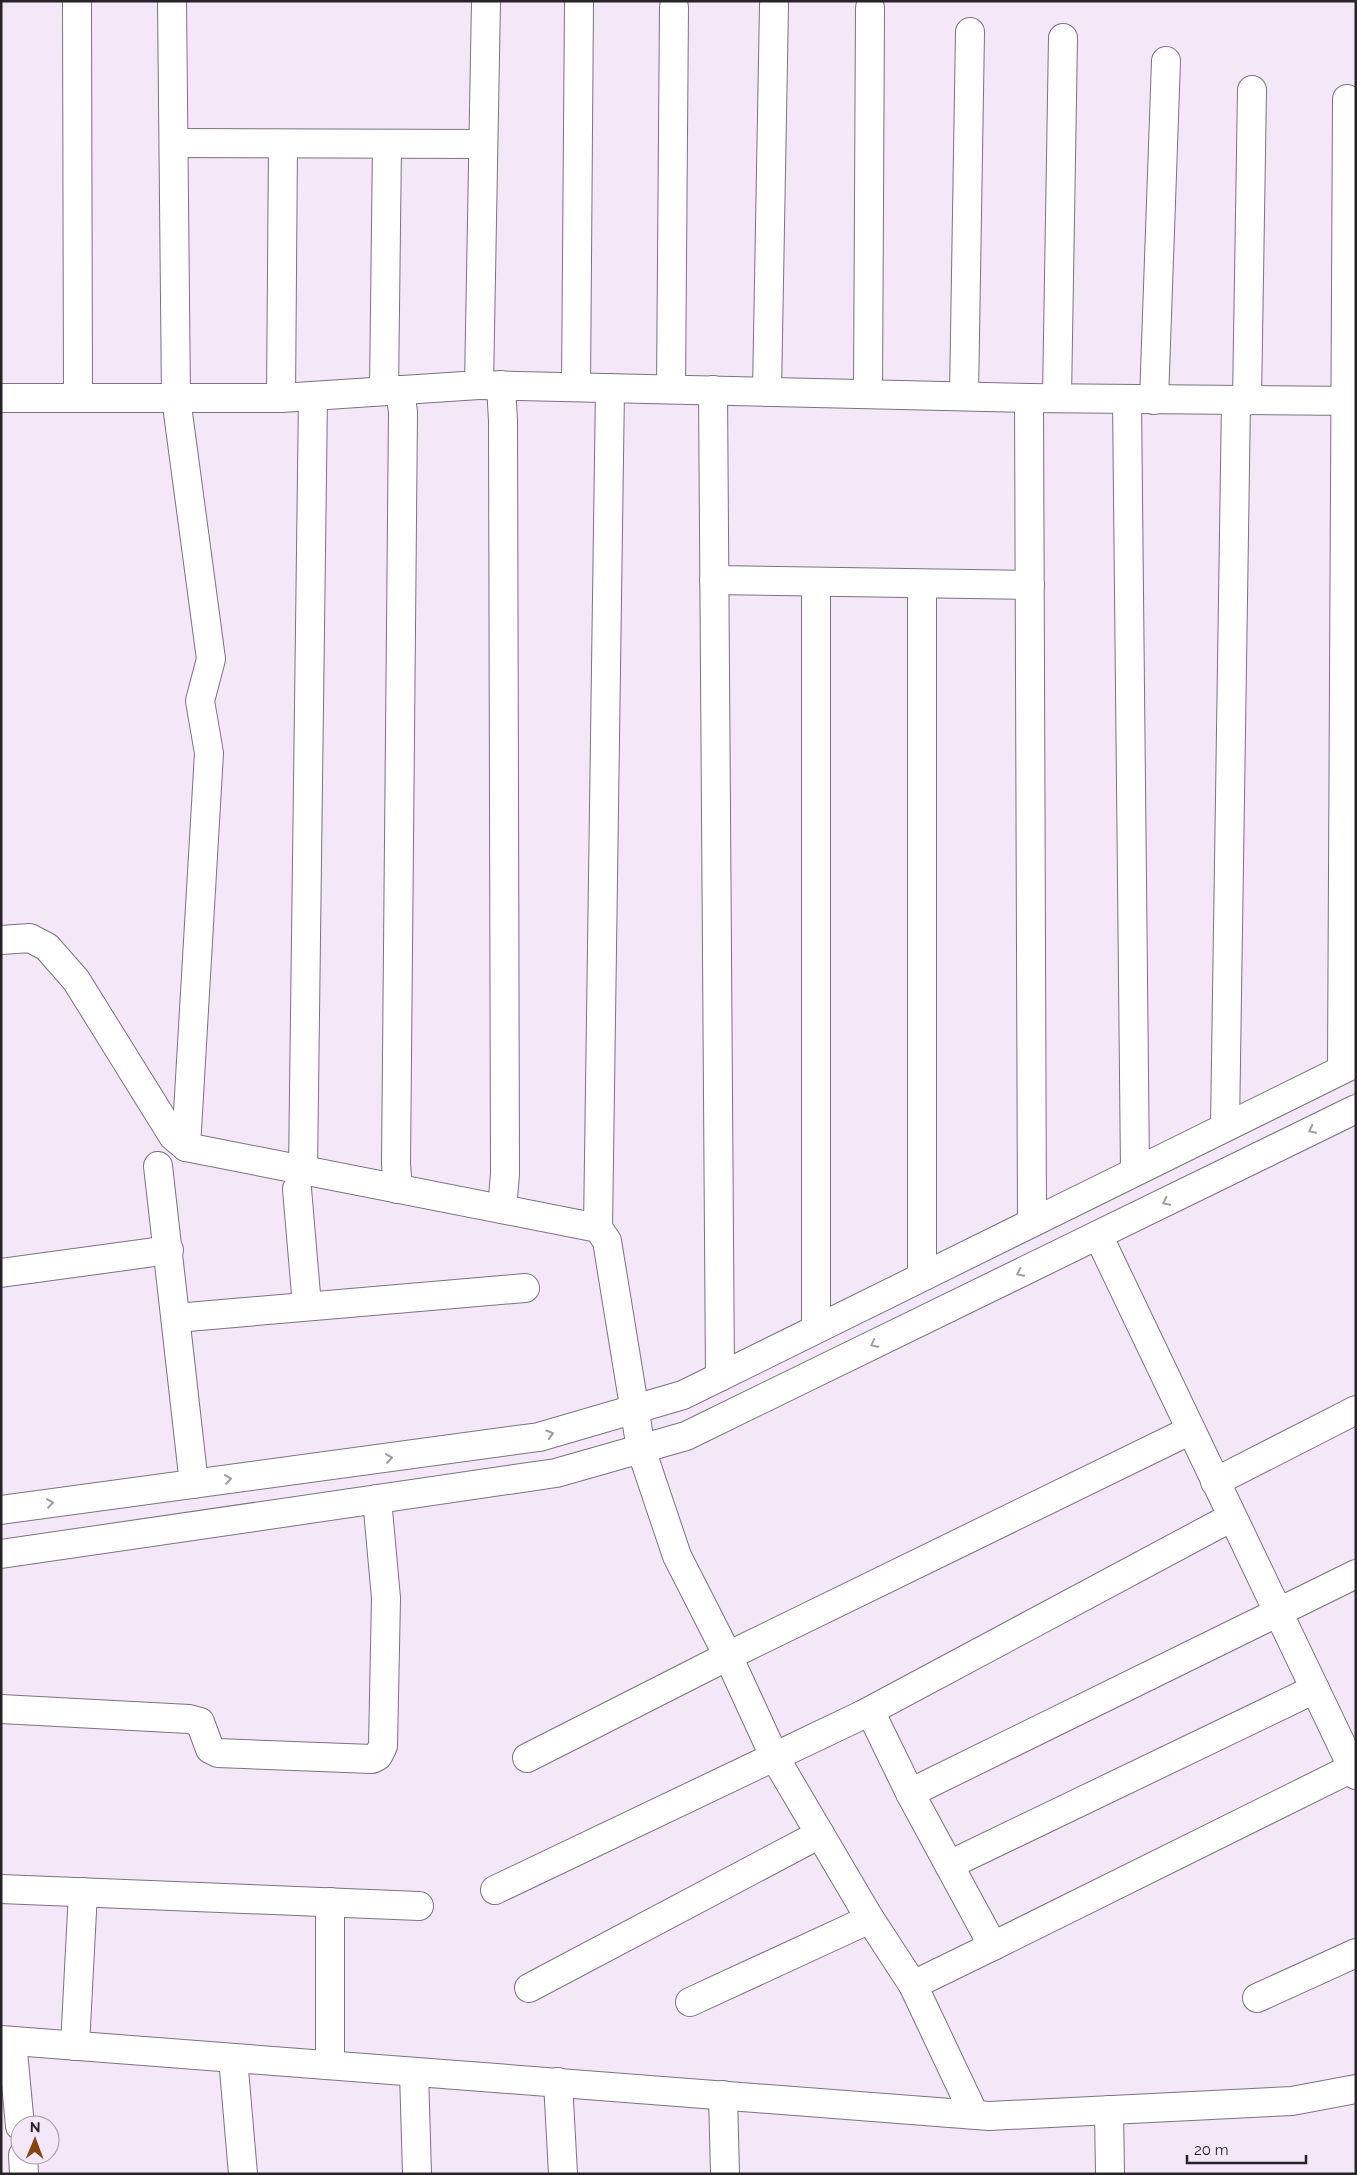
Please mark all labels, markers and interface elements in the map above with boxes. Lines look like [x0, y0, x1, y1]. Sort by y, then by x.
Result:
one-way arrow [1308, 1124, 1317, 1134]
one-way arrow [1162, 1195, 1171, 1206]
one-way arrow [1016, 1267, 1025, 1277]
one-way arrow [870, 1338, 879, 1348]
one-way arrow [545, 1430, 553, 1440]
one-way arrow [385, 1453, 393, 1463]
one-way arrow [224, 1474, 232, 1485]
one-way arrow [46, 1498, 54, 1509]
north arrow [10, 2115, 60, 2165]
text: N [30, 2119, 41, 2135]
scale bar [1187, 2132, 1306, 2164]
text: 20 m [1194, 2141, 1229, 2159]

